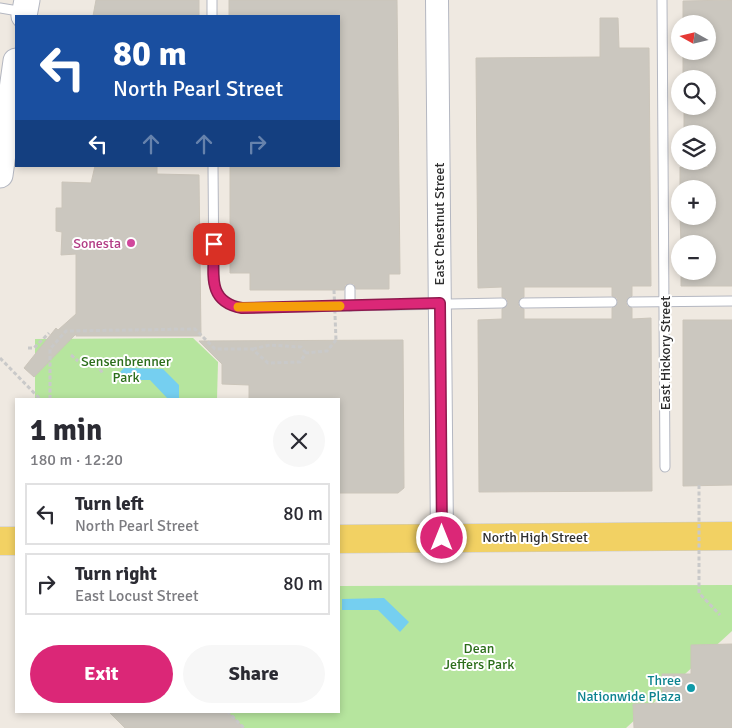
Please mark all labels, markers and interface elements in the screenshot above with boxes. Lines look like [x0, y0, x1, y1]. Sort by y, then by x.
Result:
north arrow [671, 15, 716, 60]
map controls [671, 15, 716, 280]
text: 80 m [113, 32, 187, 75]
icon: left [30, 35, 95, 100]
button: search [671, 70, 716, 115]
text: North Pearl Street [113, 75, 283, 102]
button: layers [671, 125, 716, 170]
icon: left [84, 130, 112, 158]
icon: ahead [137, 130, 165, 158]
icon: ahead [190, 130, 218, 158]
icon: right [243, 130, 271, 158]
street label: East Chestnut Street [431, 162, 448, 285]
button: + [671, 180, 716, 225]
pin [193, 223, 235, 265]
icon: arrive [200, 230, 228, 258]
place label: Sonesta [73, 235, 121, 252]
button: − [671, 235, 716, 280]
marker: Sonesta [125, 237, 137, 249]
street label: East Hickory Street [657, 296, 674, 410]
park label: Sensenbrenner Park [81, 353, 172, 386]
text: 1 min [30, 412, 102, 449]
button: close [273, 415, 325, 467]
text: 180 m · 12:20 [30, 450, 123, 470]
text: Turn left [75, 492, 144, 516]
icon: left [32, 500, 60, 528]
text: 80 m [283, 502, 323, 526]
position arrow [415, 511, 467, 563]
text: North Pearl Street [75, 516, 199, 536]
street label: North High Street [482, 529, 588, 546]
text: Turn right [75, 562, 157, 586]
icon: right [32, 570, 60, 598]
text: 80 m [283, 572, 323, 596]
text: East Locust Street [75, 586, 199, 606]
park label: Dean Jeffers Park [444, 640, 514, 673]
button: Exit [30, 645, 173, 703]
button: Share [183, 645, 325, 703]
place label: Three Nationwide Plaza [577, 672, 681, 705]
marker: Three Nationwide Plaza [685, 682, 697, 694]

